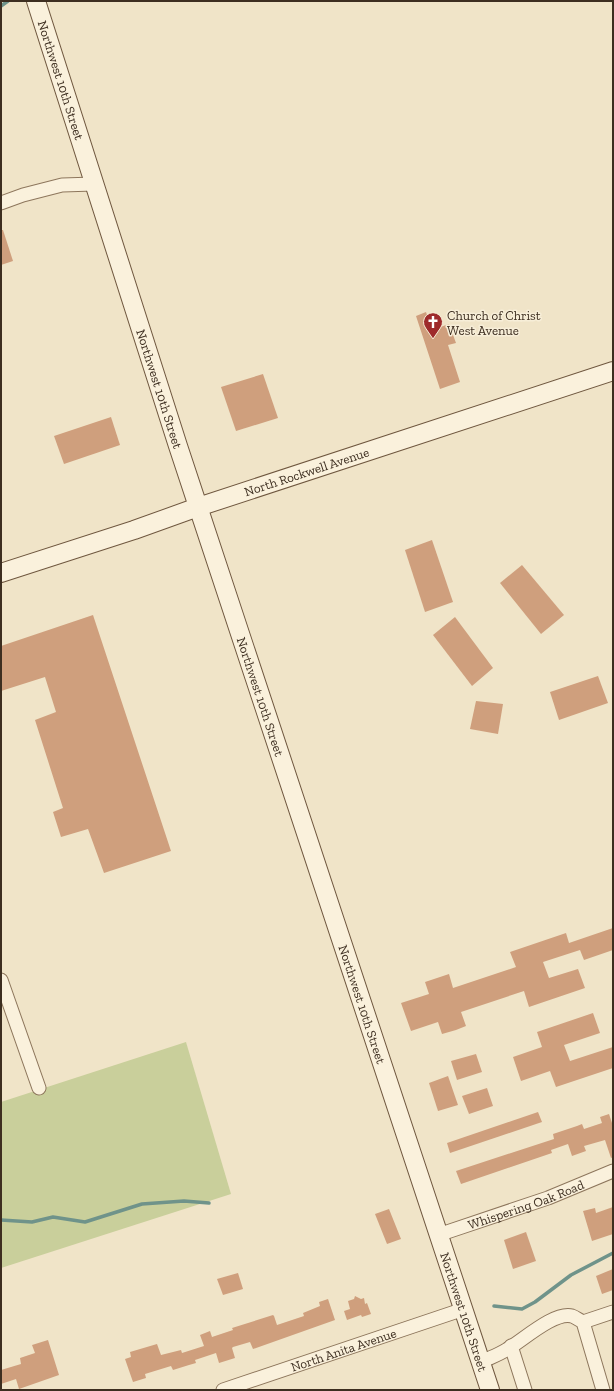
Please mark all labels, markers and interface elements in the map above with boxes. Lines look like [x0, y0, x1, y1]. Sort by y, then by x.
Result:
street label: Northwest 10th Street [35, 18, 87, 142]
place label: Church of Christ West Avenue [447, 308, 541, 338]
church icon: Church of Christ West Avenue [422, 311, 444, 339]
street label: Northwest 10th Street [134, 327, 186, 451]
street label: North Rockwell Avenue [242, 444, 371, 499]
street label: Northwest 10th Street [234, 635, 288, 758]
street label: Northwest 10th Street [336, 943, 389, 1066]
street label: Whispering Oak Road [466, 1177, 586, 1232]
street label: Northwest 10th Street [438, 1250, 491, 1373]
street label: North Anita Avenue [289, 1325, 398, 1374]

